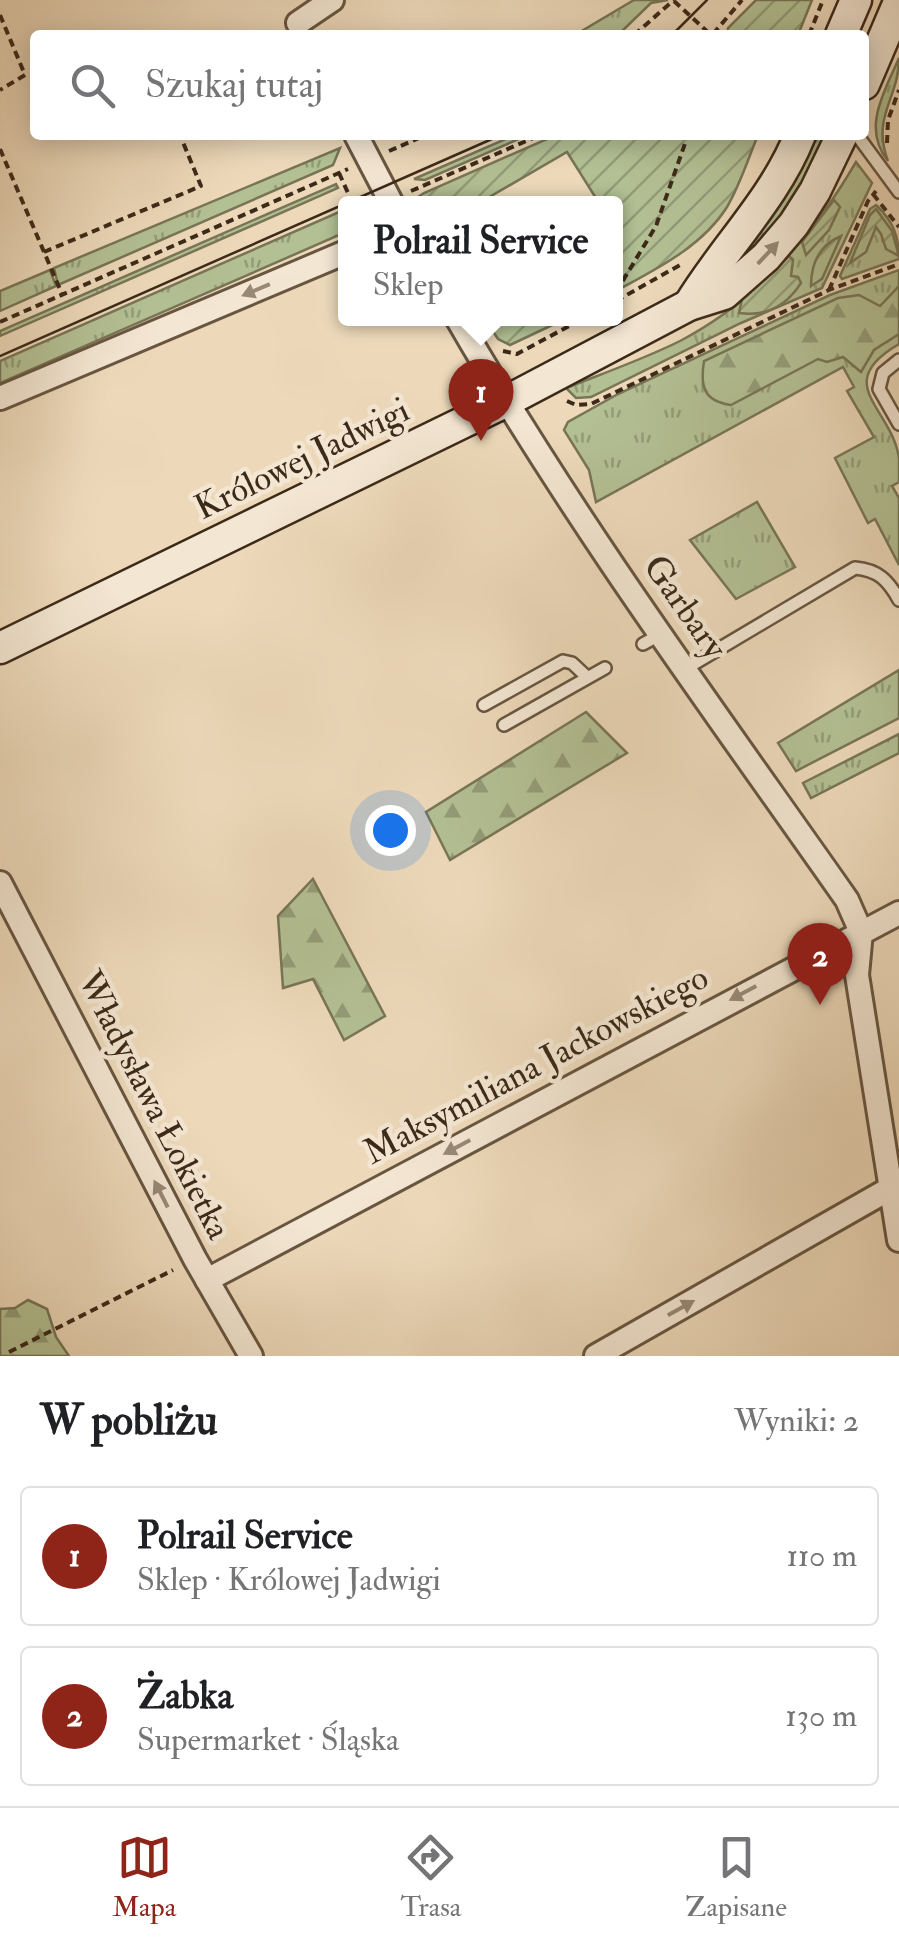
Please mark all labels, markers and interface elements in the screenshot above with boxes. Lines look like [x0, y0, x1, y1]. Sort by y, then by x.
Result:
search box [30, 30, 869, 140]
icon: search [65, 58, 120, 113]
text: Szukaj tutaj [145, 61, 323, 109]
popup [338, 196, 623, 326]
text: Polrail Service [373, 217, 588, 265]
one-way arrow [757, 241, 779, 266]
text: Sklep [373, 265, 443, 305]
one-way arrow [241, 282, 271, 298]
pin: 1 [448, 358, 514, 441]
street label: Królowej Jadwigi [188, 388, 416, 530]
street label: Garbary [633, 547, 737, 668]
your location [365, 805, 416, 856]
pin: 2 [788, 922, 852, 1005]
street label: Maksymiliana Jackowskiego [356, 955, 716, 1175]
street label: Władysława Łokietka [67, 962, 241, 1247]
one-way arrow [729, 985, 758, 1002]
one-way arrow [442, 1138, 471, 1155]
one-way arrow [153, 1180, 170, 1209]
one-way arrow [667, 1300, 695, 1318]
text: W pobliżu [40, 1395, 217, 1447]
text: Wyniki: 2 [734, 1401, 859, 1441]
text: Polrail Service [137, 1512, 353, 1560]
text: 1 [69, 1536, 80, 1576]
text: 110 m [786, 1536, 857, 1576]
text: Sklep · Królowej Jadwigi [137, 1560, 441, 1600]
text: Żabka [137, 1672, 233, 1720]
text: 2 [66, 1696, 83, 1736]
text: 130 m [785, 1696, 857, 1736]
text: Supermarket · Śląska [137, 1720, 399, 1760]
tab: Mapa [112, 1830, 176, 1925]
tab: Trasa [401, 1830, 461, 1925]
tab: Zapisane [686, 1830, 787, 1925]

